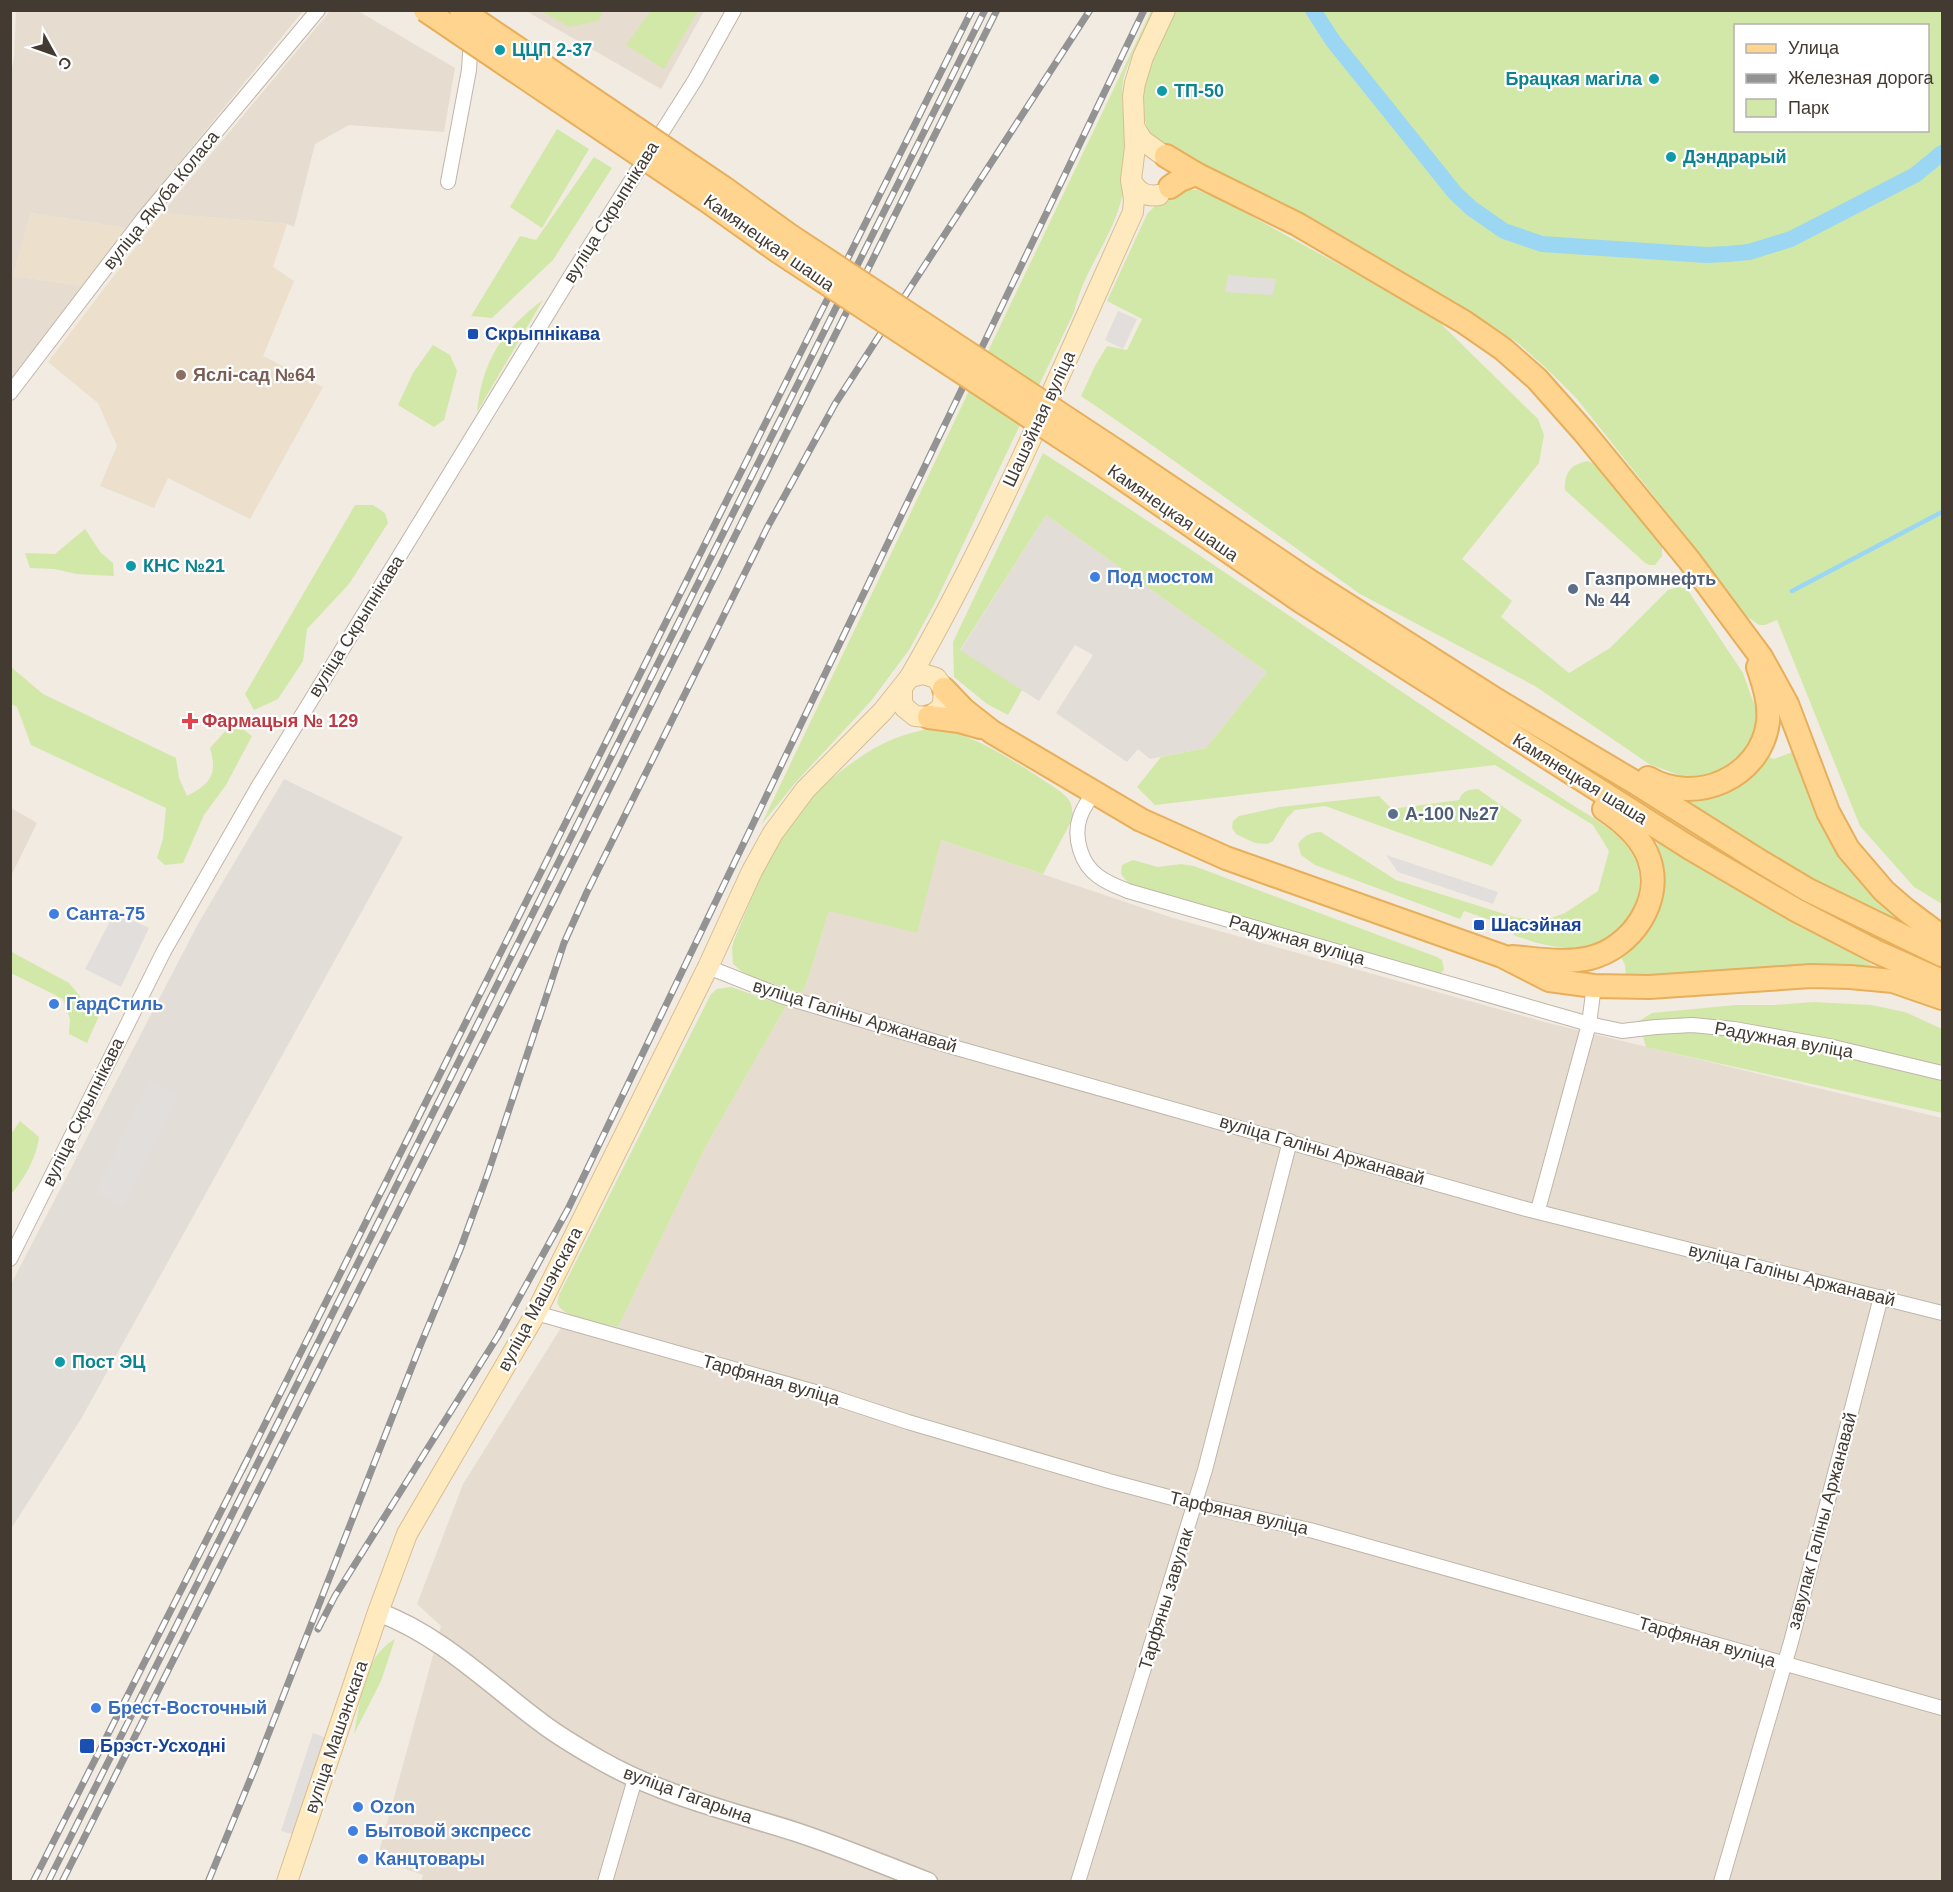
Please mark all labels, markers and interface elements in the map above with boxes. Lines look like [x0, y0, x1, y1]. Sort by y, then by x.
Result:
north arrow [24, 24, 84, 84]
legend [1734, 24, 1929, 132]
text: Улица [1788, 38, 1840, 58]
place label: ЦЦП 2-37 [512, 40, 592, 60]
marker: ЦЦП 2-37 [493, 43, 507, 57]
text: С [55, 53, 75, 74]
text: Железная дорога [1788, 68, 1935, 88]
place label: Брацкая магіла [1505, 69, 1643, 89]
marker: Брацкая магіла [1647, 72, 1661, 86]
place label: ТП-50 [1174, 81, 1224, 101]
marker: ТП-50 [1155, 84, 1169, 98]
text: Парк [1788, 98, 1829, 118]
street label: вуліца Якуба Коласа [99, 126, 224, 273]
street label: вуліца Скрыпнікава [559, 137, 663, 286]
place label: Дэндрарый [1683, 147, 1787, 167]
marker: Дэндрарый [1664, 150, 1678, 164]
street label: Камянецкая шаша [700, 190, 839, 296]
place label: Скрыпнікава [485, 324, 601, 344]
marker: Скрыпнікава [466, 327, 480, 341]
street label: Шашэйная вуліца [999, 347, 1080, 490]
place label: Яслі-сад №64 [193, 365, 315, 385]
marker: Яслі-сад №64 [174, 368, 188, 382]
street label: Камянецкая шаша [1104, 460, 1243, 566]
street label: вуліца Скрыпнікава [304, 551, 408, 700]
place label: КНС №21 [143, 556, 225, 576]
marker: КНС №21 [124, 559, 138, 573]
place label: Под мостом [1107, 567, 1214, 587]
place label: Газпромнефть № 44 [1585, 569, 1716, 610]
marker: Под мостом [1088, 570, 1102, 584]
marker: Газпромнефть № 44 [1566, 582, 1580, 596]
place label: Фармацыя № 129 [202, 711, 358, 731]
marker: Фармацыя № 129 [183, 714, 197, 728]
street label: Камянецкая шаша [1509, 730, 1652, 829]
place label: А-100 №27 [1405, 804, 1499, 824]
marker: А-100 №27 [1386, 807, 1400, 821]
place label: Санта-75 [66, 904, 145, 924]
marker: Санта-75 [47, 907, 61, 921]
street label: Радужная вуліца [1227, 911, 1368, 969]
place label: Шасэйная [1491, 915, 1582, 935]
marker: Шасэйная [1472, 918, 1486, 932]
street label: вуліца Галіны Аржанавай [751, 975, 959, 1057]
place label: ГардСтиль [66, 994, 163, 1014]
marker: ГардСтиль [47, 997, 61, 1011]
street label: Радужная вуліца [1713, 1018, 1856, 1062]
street label: вуліца Скрыпнікава [38, 1034, 128, 1190]
street label: вуліца Галіны Аржанавай [1217, 1111, 1427, 1189]
street label: вуліца Машэнскага [494, 1223, 587, 1374]
street label: вуліца Галіны Аржанавай [1687, 1240, 1897, 1310]
street label: Тарфяная вуліца [700, 1351, 843, 1409]
place label: Пост ЭЦ [72, 1352, 146, 1372]
marker: Пост ЭЦ [53, 1355, 67, 1369]
street label: завулак Галіны Аржанавай [1783, 1410, 1861, 1632]
street label: Тарфяная вуліца [1168, 1487, 1311, 1539]
street label: Тарфяны завулак [1135, 1526, 1197, 1672]
street label: Тарфяная вуліца [1636, 1613, 1779, 1671]
street label: вуліца Машэнскага [301, 1657, 372, 1816]
place label: Брест-Восточный [108, 1698, 267, 1718]
marker: Брест-Восточный [89, 1701, 103, 1715]
place label: Брэст-Усходні [100, 1736, 226, 1756]
marker: Брэст-Усходні [78, 1737, 96, 1755]
street label: вуліца Гагарына [621, 1762, 756, 1828]
place label: Ozon [370, 1797, 415, 1817]
marker: Ozon [351, 1800, 365, 1814]
place label: Бытовой экспресс [365, 1821, 531, 1841]
marker: Бытовой экспресс [346, 1824, 360, 1838]
place label: Канцтовары [375, 1849, 485, 1869]
marker: Канцтовары [356, 1852, 370, 1866]

